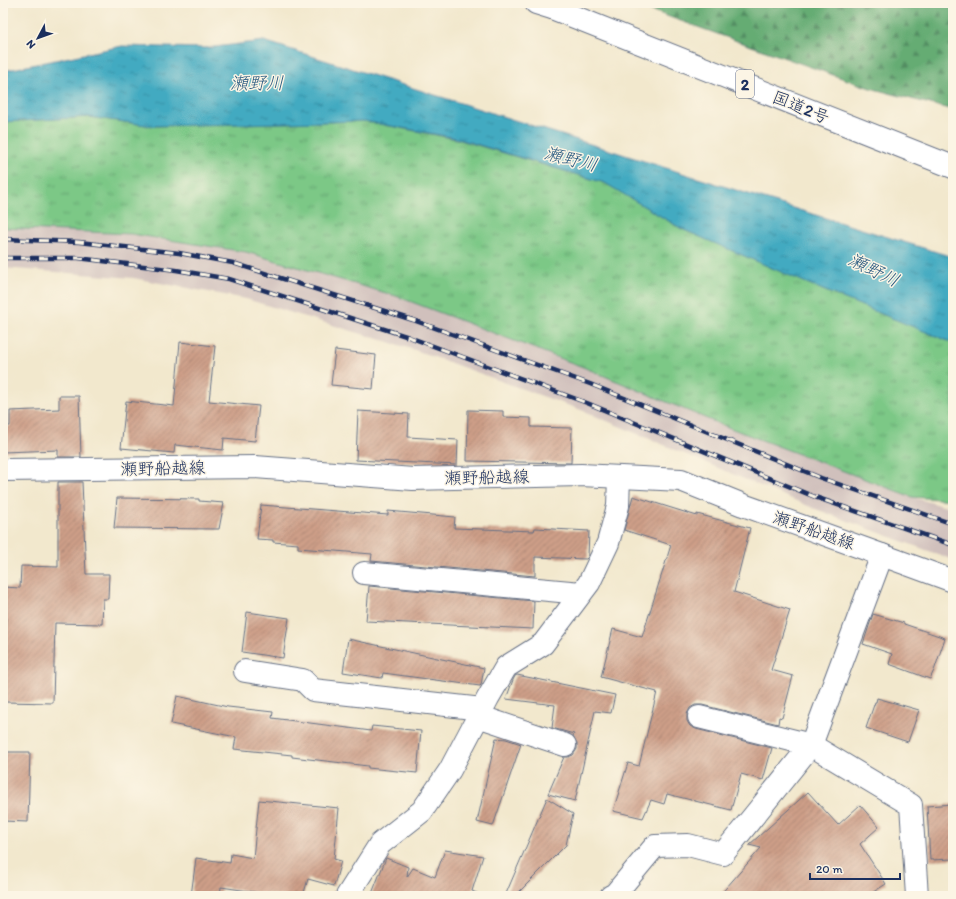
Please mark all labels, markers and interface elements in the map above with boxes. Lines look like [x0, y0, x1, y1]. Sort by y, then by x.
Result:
north arrow [18, 18, 58, 58]
text: N [23, 37, 38, 51]
road number: 2 [736, 70, 754, 98]
water label: 瀬野川 [230, 72, 284, 94]
street label: 国道2号 [769, 86, 833, 128]
water label: 瀬野川 [542, 142, 600, 176]
water label: 瀬野川 [845, 248, 903, 292]
street label: 瀬野船越線 [120, 457, 206, 479]
street label: 瀬野船越線 [444, 466, 530, 488]
street label: 瀬野船越線 [771, 507, 857, 553]
scale bar [810, 855, 900, 881]
text: 20 m [816, 862, 843, 876]

